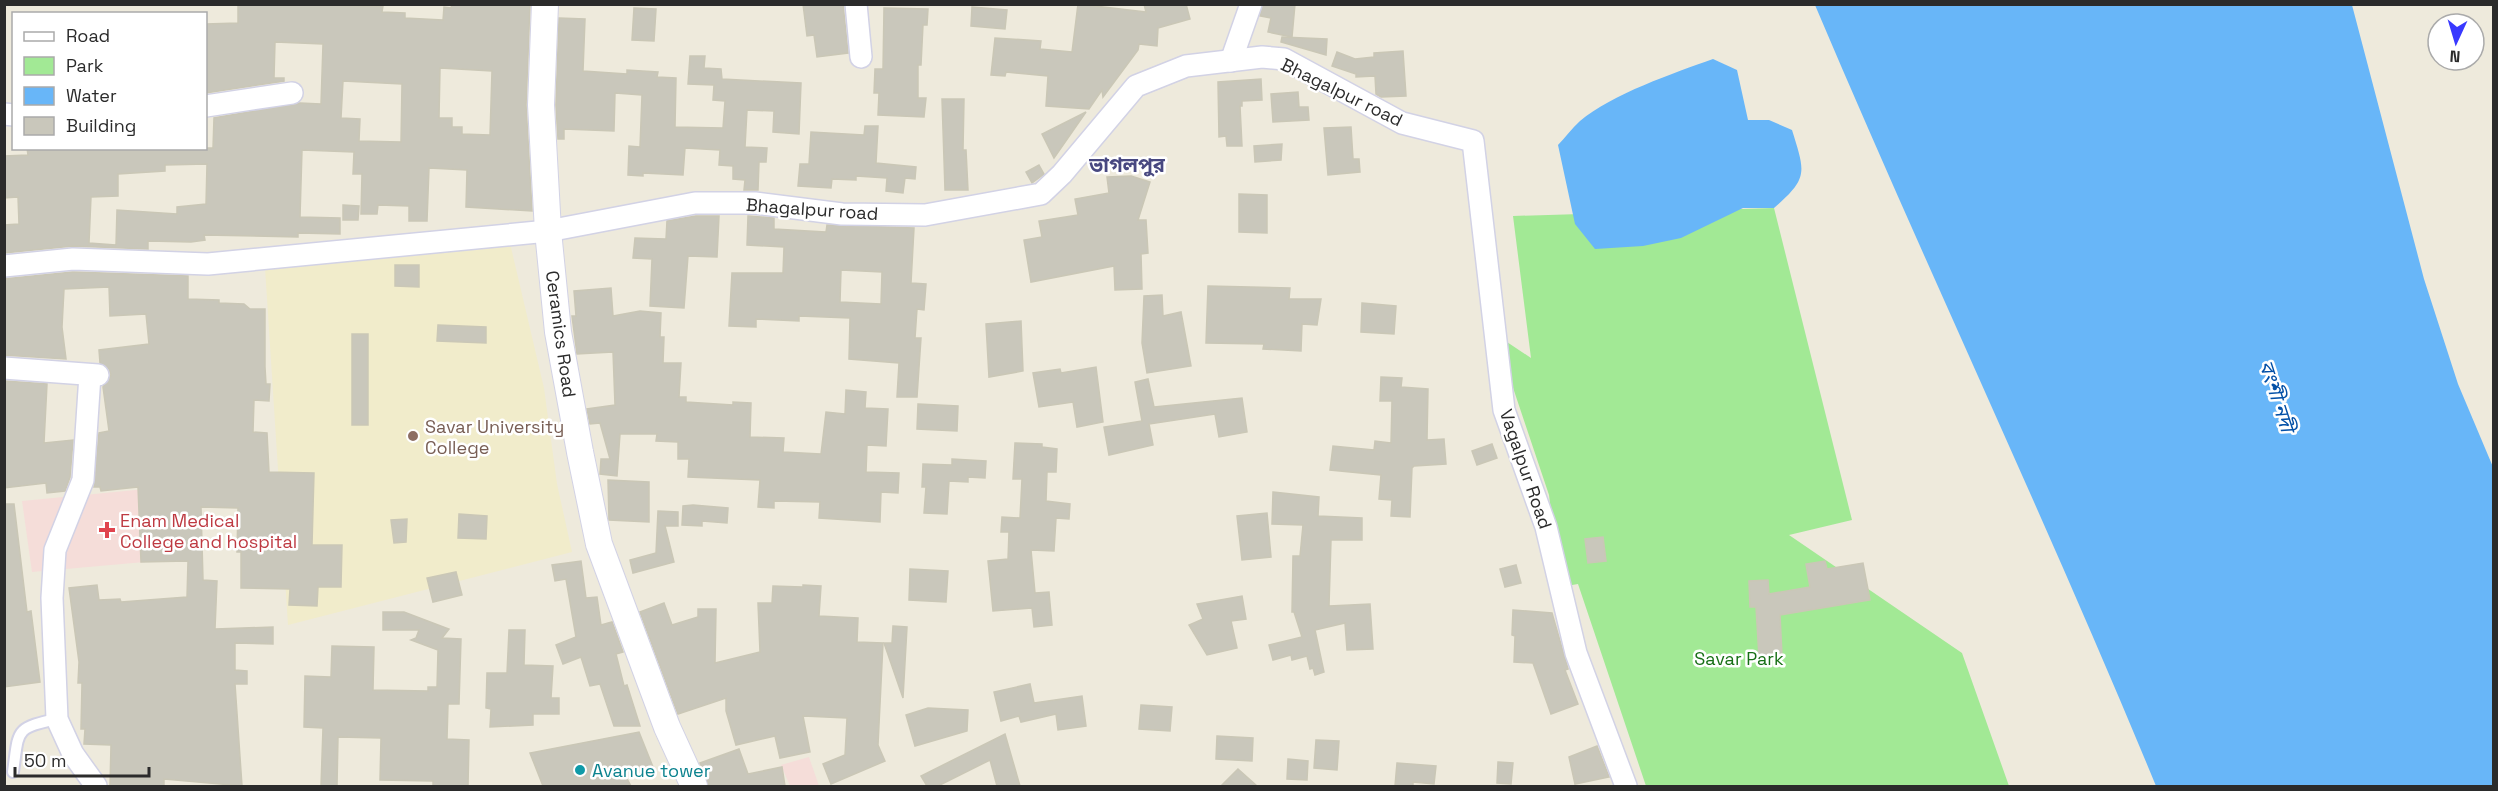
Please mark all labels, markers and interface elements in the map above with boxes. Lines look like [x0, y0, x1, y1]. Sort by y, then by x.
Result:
legend [12, 12, 207, 150]
north arrow [2426, 12, 2486, 72]
text: Road [66, 24, 110, 47]
text: N [2449, 46, 2461, 67]
street label: Bhagalpur road [1277, 53, 1407, 131]
text: Park [66, 54, 104, 77]
text: Water [66, 84, 117, 107]
text: Building [66, 114, 136, 137]
district label: ভাগলপুর [1088, 152, 1166, 178]
street label: Bhagalpur road [745, 193, 879, 225]
street label: Ceramics Road [541, 269, 581, 399]
water label: বংশী নদী [2253, 357, 2302, 438]
street label: Vagalpur Road [1495, 406, 1557, 532]
place label: Savar University College [425, 415, 564, 459]
marker: Savar University College [406, 429, 420, 443]
place label: Enam Medical College and hospital [120, 509, 297, 553]
marker: Enam Medical College and hospital [98, 521, 116, 539]
park label: Savar Park [1694, 647, 1784, 670]
scale bar [15, 740, 148, 778]
text: 50 m [24, 749, 66, 772]
place label: Avanue tower [592, 759, 711, 782]
marker: Avanue tower [573, 763, 587, 777]

